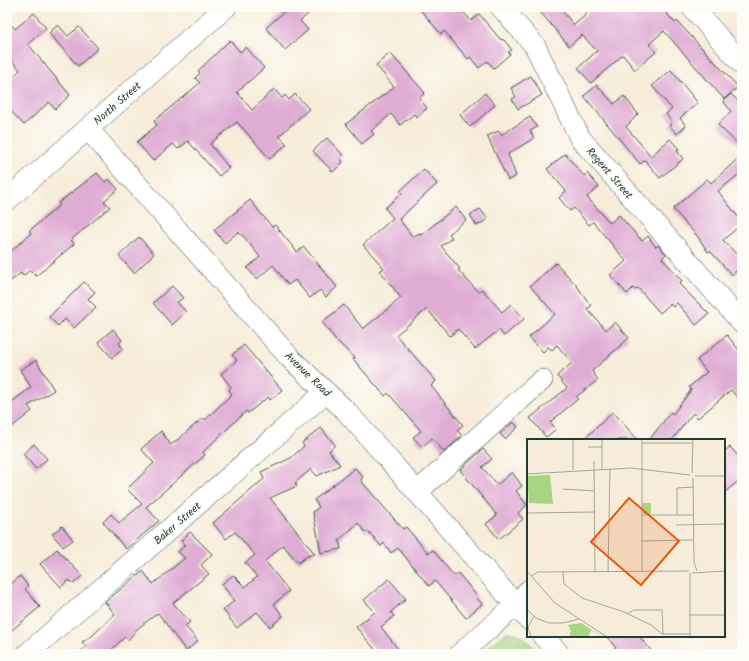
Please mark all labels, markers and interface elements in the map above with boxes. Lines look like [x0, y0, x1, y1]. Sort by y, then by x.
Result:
street label: North Street [90, 77, 146, 130]
street label: Regent Street [581, 144, 638, 204]
street label: Avenue Road [280, 348, 335, 402]
inset map [527, 439, 725, 637]
street label: Baker Street [150, 497, 206, 550]

